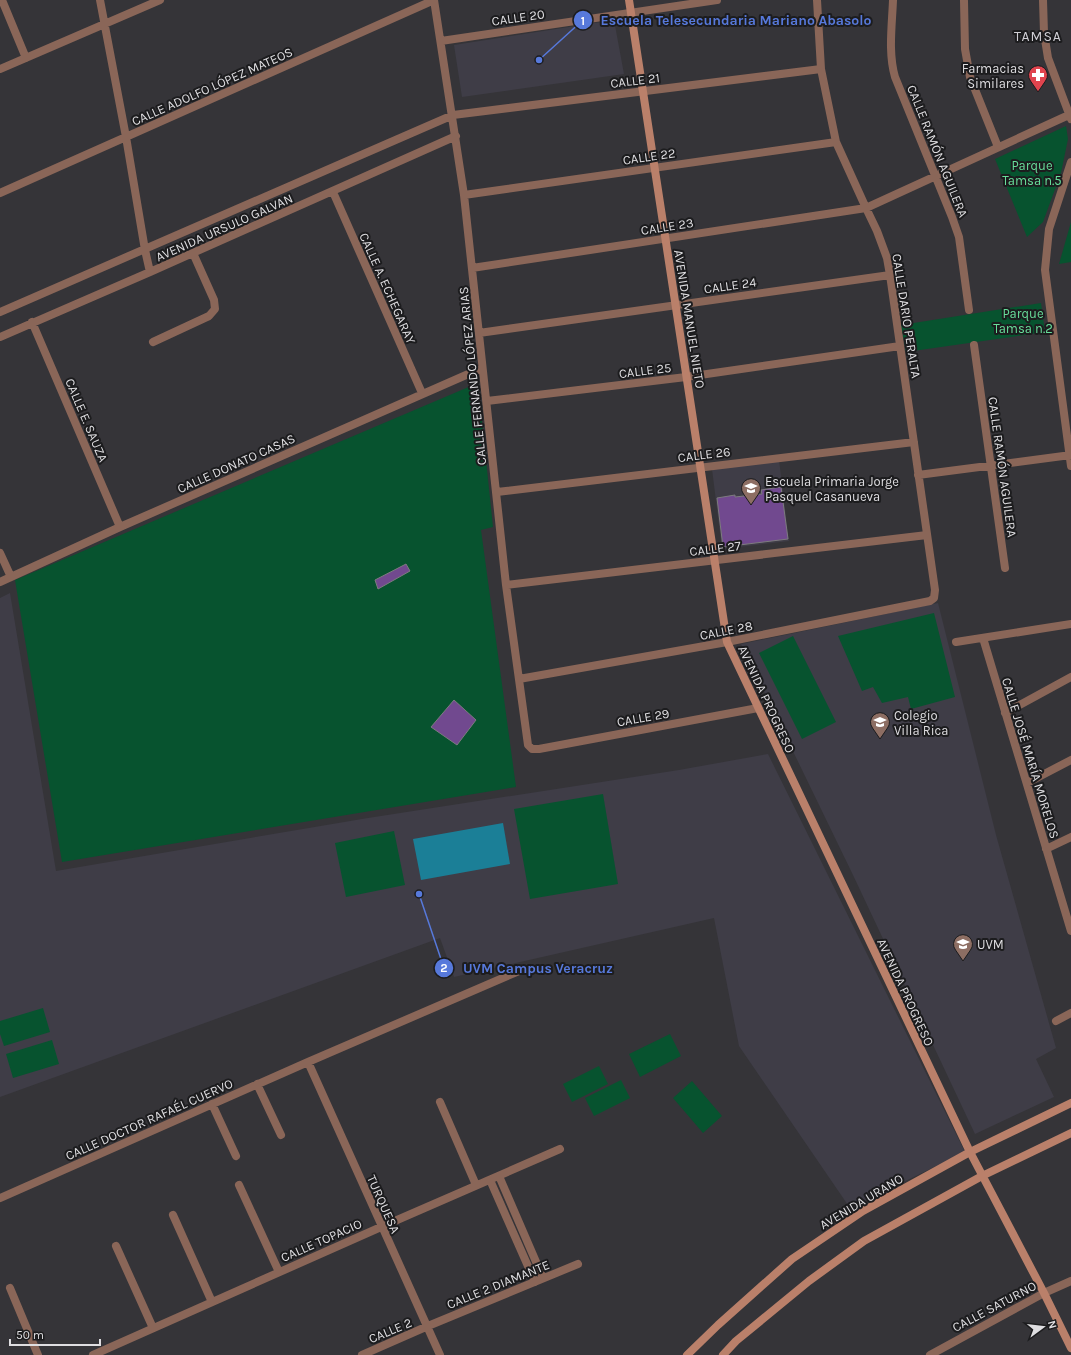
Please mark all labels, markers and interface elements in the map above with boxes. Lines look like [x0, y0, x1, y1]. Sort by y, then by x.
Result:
street label: CALLE 20 [491, 6, 546, 29]
callout: Escuela Telesecundaria Mariano Abasolo [573, 7, 880, 33]
text: Escuela Telesecundaria Mariano Abasolo [601, 12, 871, 29]
text: 1 [581, 14, 585, 28]
district label: TAMSA [1014, 28, 1062, 45]
street label: CALLE ADOLFO LÓPEZ MATEOS [129, 43, 295, 129]
place label: Farmacias Similares [962, 61, 1024, 91]
pharmacy icon: Farmacias Similares [1027, 64, 1049, 92]
street label: CALLE 21 [609, 70, 661, 91]
street label: CALLE RAMÓN AGUILERA [904, 82, 972, 220]
street label: CALLE 22 [622, 145, 676, 168]
park label: Parque Tamsa n.5 [1002, 158, 1062, 188]
street label: AVENIDA URSULO GALVAN [153, 190, 295, 264]
street label: CALLE 23 [640, 215, 695, 238]
street label: CALLE A. ECHEGARAY [356, 230, 419, 346]
street label: AVENIDA MANUEL NIETO [671, 249, 708, 390]
street label: CALLE DARIO PERALTA [889, 253, 924, 380]
street label: CALLE 24 [703, 274, 757, 297]
street label: CALLE FERNANDO LÓPEZ ARIAS [455, 286, 489, 466]
park label: Parque Tamsa n.2 [993, 306, 1053, 336]
street label: CALLE 25 [618, 360, 672, 381]
street label: CALLE E. SAUZA [62, 376, 111, 465]
street label: CALLE RAMÓN AGUILERA [985, 396, 1021, 539]
street label: CALLE DONATO CASAS [175, 431, 297, 496]
street label: CALLE 26 [677, 444, 731, 465]
place label: Escuela Primaria Jorge Pasquel Casanueva [765, 474, 899, 505]
school or university icon: Escuela Primaria Jorge Pasquel Casanueva [740, 477, 762, 505]
street label: CALLE 27 [689, 538, 742, 559]
street label: CALLE 28 [698, 618, 754, 643]
street label: AVENIDA PROGRESO [735, 643, 798, 755]
street label: CALLE JOSÉ MARÍA MORELOS [999, 675, 1064, 840]
street label: CALLE 29 [616, 705, 671, 729]
place label: Colegio Villa Rica [894, 708, 948, 738]
school or university icon: Colegio Villa Rica [869, 711, 891, 739]
school or university icon: UVM [952, 933, 974, 961]
street label: AVENIDA PROGRESO [874, 936, 937, 1048]
place label: UVM [977, 937, 1004, 952]
callout: UVM Campus Veracruz [434, 955, 621, 981]
text: UVM Campus Veracruz [463, 960, 613, 977]
text: 2 [440, 961, 448, 975]
street label: CALLE DOCTOR RAFAÉL CUERVO [62, 1074, 235, 1163]
street label: AVENIDA URANO [817, 1171, 906, 1232]
street label: TURQUESA [364, 1173, 403, 1236]
street label: CALLE TOPACIO [278, 1216, 364, 1265]
street label: CALLE 2 DIAMANTE [445, 1257, 552, 1312]
street label: CALLE SATURNO [950, 1278, 1039, 1335]
north arrow [1023, 1307, 1063, 1347]
street label: CALLE 2 [366, 1315, 414, 1346]
text: N [1045, 1319, 1059, 1330]
scale bar [10, 1321, 100, 1347]
text: 50 m [16, 1328, 44, 1342]

